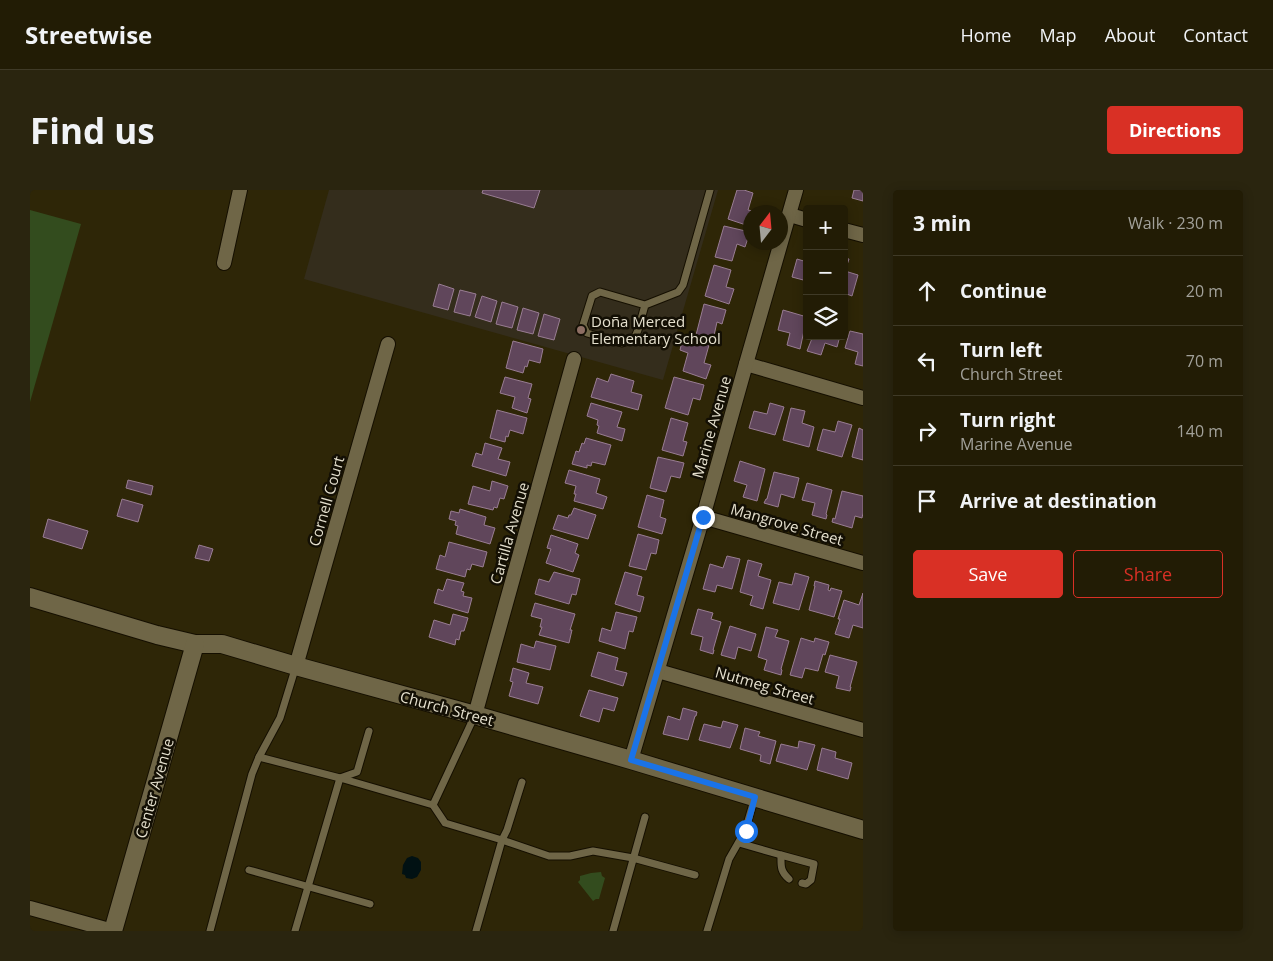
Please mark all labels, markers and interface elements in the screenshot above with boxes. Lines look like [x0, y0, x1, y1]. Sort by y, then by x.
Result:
text: Streetwise [25, 18, 152, 51]
text: Home [961, 23, 1011, 47]
text: Map [1039, 23, 1077, 47]
text: About [1105, 23, 1155, 47]
text: Contact [1183, 23, 1248, 47]
button: Directions [1107, 106, 1243, 154]
text: Find us [30, 107, 155, 154]
north arrow [743, 205, 788, 250]
map controls [803, 205, 848, 340]
button: + [803, 205, 848, 250]
text: 3 min [913, 209, 971, 237]
text: Walk · 230 m [1128, 212, 1223, 234]
button: − [803, 250, 848, 295]
icon: ahead [913, 277, 941, 305]
text: Continue [960, 278, 1047, 304]
text: 20 m [1186, 280, 1223, 302]
button: layers [803, 295, 848, 340]
place label: Doña Merced Elementary School [591, 311, 721, 348]
marker: Doña Merced Elementary School [575, 324, 587, 336]
text: Turn left [960, 337, 1042, 363]
icon: left [913, 347, 941, 375]
text: 70 m [1186, 350, 1223, 372]
text: Church Street [960, 363, 1063, 385]
street label: Marine Avenue [687, 374, 735, 480]
text: Turn right [960, 407, 1055, 433]
icon: right [913, 417, 941, 445]
text: 140 m [1177, 420, 1223, 442]
text: Marine Avenue [960, 433, 1073, 455]
street label: Cornell Court [304, 454, 348, 548]
street label: Cartilla Avenue [485, 480, 533, 586]
icon: arrive [913, 487, 941, 515]
text: Arrive at destination [960, 488, 1157, 514]
street label: Mangrove Street [728, 498, 846, 550]
route end [692, 506, 715, 529]
button: Save [913, 550, 1063, 598]
button: Share [1073, 550, 1223, 598]
street label: Nutmeg Street [713, 661, 817, 709]
street label: Church Street [398, 686, 496, 730]
street label: Center Avenue [130, 736, 178, 840]
route start [735, 820, 758, 843]

